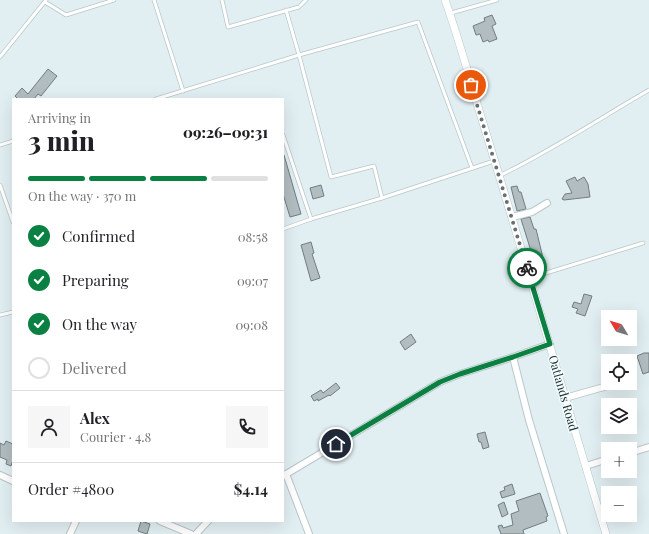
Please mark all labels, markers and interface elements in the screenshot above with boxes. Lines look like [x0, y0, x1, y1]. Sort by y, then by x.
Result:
pin [454, 68, 488, 102]
icon: bag [460, 74, 482, 96]
text: Arriving in [28, 109, 91, 126]
text: 09:26–09:31 [183, 122, 268, 142]
text: 3 min [28, 123, 95, 158]
text: On the way · 370 m [28, 187, 136, 204]
icon: check [28, 225, 50, 247]
text: Confirmed [62, 226, 135, 246]
text: 08:58 [238, 228, 268, 245]
courier [507, 248, 547, 288]
icon: bike [516, 257, 538, 279]
icon: check [28, 269, 50, 291]
text: Preparing [62, 270, 129, 290]
text: 09:07 [237, 272, 268, 289]
north arrow [601, 310, 637, 346]
map controls [601, 310, 637, 522]
icon: check [28, 313, 50, 335]
text: On the way [62, 314, 137, 334]
text: 09:08 [236, 316, 268, 333]
street label: Oatlands Road [546, 353, 582, 433]
button: locate [601, 354, 637, 390]
text: Delivered [62, 358, 127, 378]
button: layers [601, 398, 637, 434]
button: person [28, 406, 70, 448]
button: phone [226, 406, 268, 448]
text: Alex [80, 408, 110, 428]
pin [319, 427, 353, 461]
text: Courier · 4.8 [80, 428, 151, 445]
icon: home [325, 433, 347, 455]
button: + [601, 442, 637, 478]
text: Order #4800 [28, 479, 114, 499]
text: $4.14 [234, 479, 268, 499]
button: − [601, 486, 637, 522]

